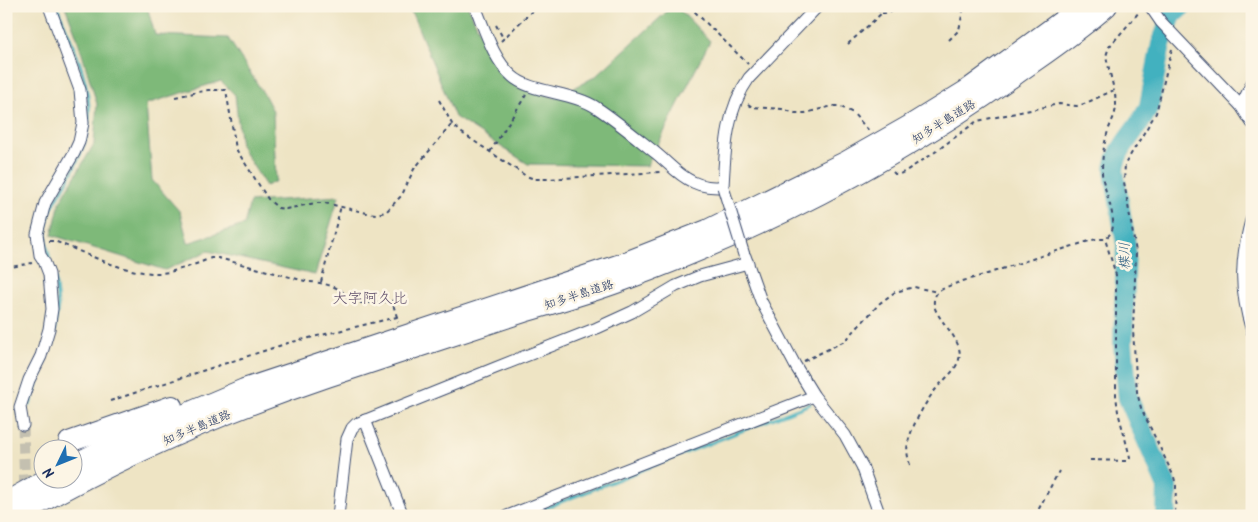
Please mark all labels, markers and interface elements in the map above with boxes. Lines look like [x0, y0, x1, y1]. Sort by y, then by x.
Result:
street label: 知多半島道路 [908, 95, 980, 149]
water label: 楪川 [1114, 242, 1136, 270]
street label: 知多半島道路 [542, 275, 616, 315]
district label: 大字阿久比 [332, 287, 408, 311]
street label: 知多半島道路 [160, 405, 234, 451]
north arrow [32, 440, 82, 490]
text: N [38, 461, 60, 483]

